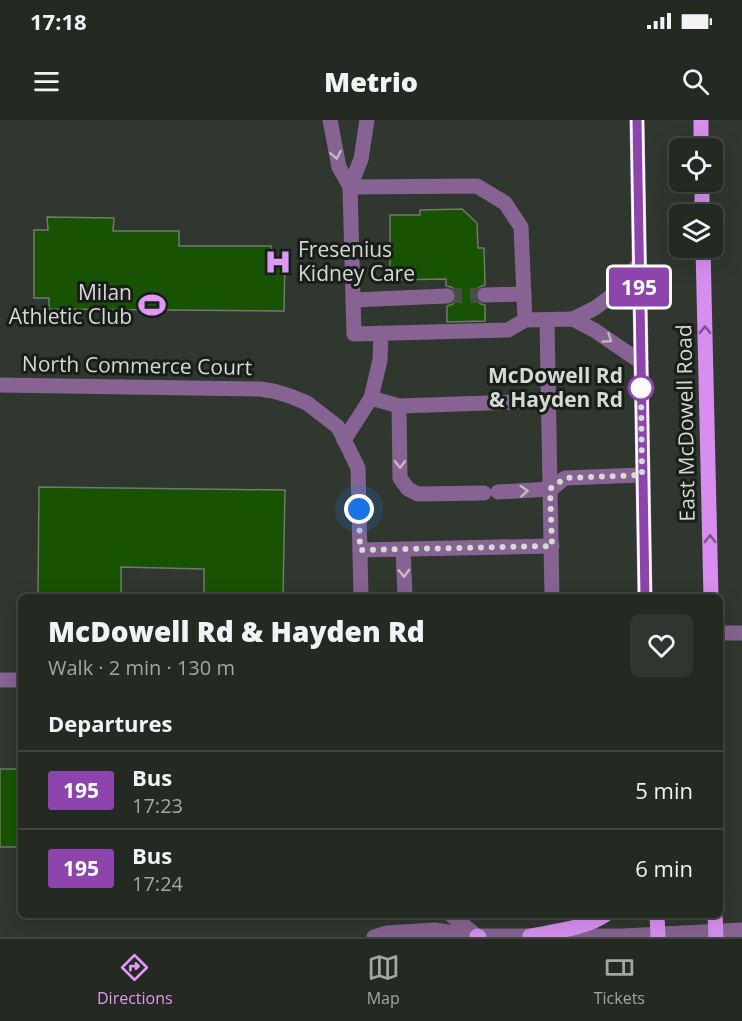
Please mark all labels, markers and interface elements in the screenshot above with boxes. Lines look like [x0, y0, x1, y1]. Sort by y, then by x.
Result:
text: 17:18 [30, 6, 87, 36]
text: Metrio [324, 63, 418, 100]
icon: menu [30, 65, 63, 98]
icon: search [679, 65, 712, 98]
map controls [669, 138, 723, 258]
button: locate [669, 138, 723, 192]
one-way arrow [329, 150, 342, 160]
button: layers [669, 204, 723, 258]
place label: Fresenius Kidney Care [298, 235, 415, 287]
hospital icon: Fresenius Kidney Care [263, 247, 293, 277]
line badge: 195 [604, 268, 674, 306]
text: 195 [621, 273, 657, 301]
place label: Milan Athletic Club [9, 278, 132, 330]
sports icon: Milan Athletic Club [137, 290, 167, 320]
street label: East McDowell Road [669, 324, 701, 522]
one-way arrow [699, 325, 711, 334]
one-way arrow [601, 332, 612, 343]
street label: North Commerce Court [22, 349, 252, 381]
place label: McDowell Rd & Hayden Rd [488, 361, 623, 413]
marker: McDowell Rd & Hayden Rd [628, 375, 654, 401]
one-way arrow [394, 460, 406, 469]
one-way arrow [520, 484, 529, 497]
your location [344, 494, 374, 524]
one-way arrow [703, 534, 716, 543]
one-way arrow [398, 568, 411, 577]
text: McDowell Rd & Hayden Rd [48, 612, 425, 650]
button: heart [630, 614, 693, 677]
text: Walk · 2 min · 130 m [48, 654, 235, 681]
text: Departures [48, 708, 172, 738]
text: Bus [132, 762, 172, 792]
text: 5 min [635, 775, 693, 805]
text: 195 [63, 776, 99, 804]
text: 17:23 [132, 792, 183, 819]
text: Bus [132, 840, 172, 870]
text: 6 min [635, 853, 693, 883]
text: 195 [63, 854, 99, 882]
text: 17:24 [132, 870, 183, 897]
tab: Directions [97, 951, 173, 1009]
tab: Map [367, 951, 400, 1009]
tab: Tickets [594, 951, 645, 1009]

